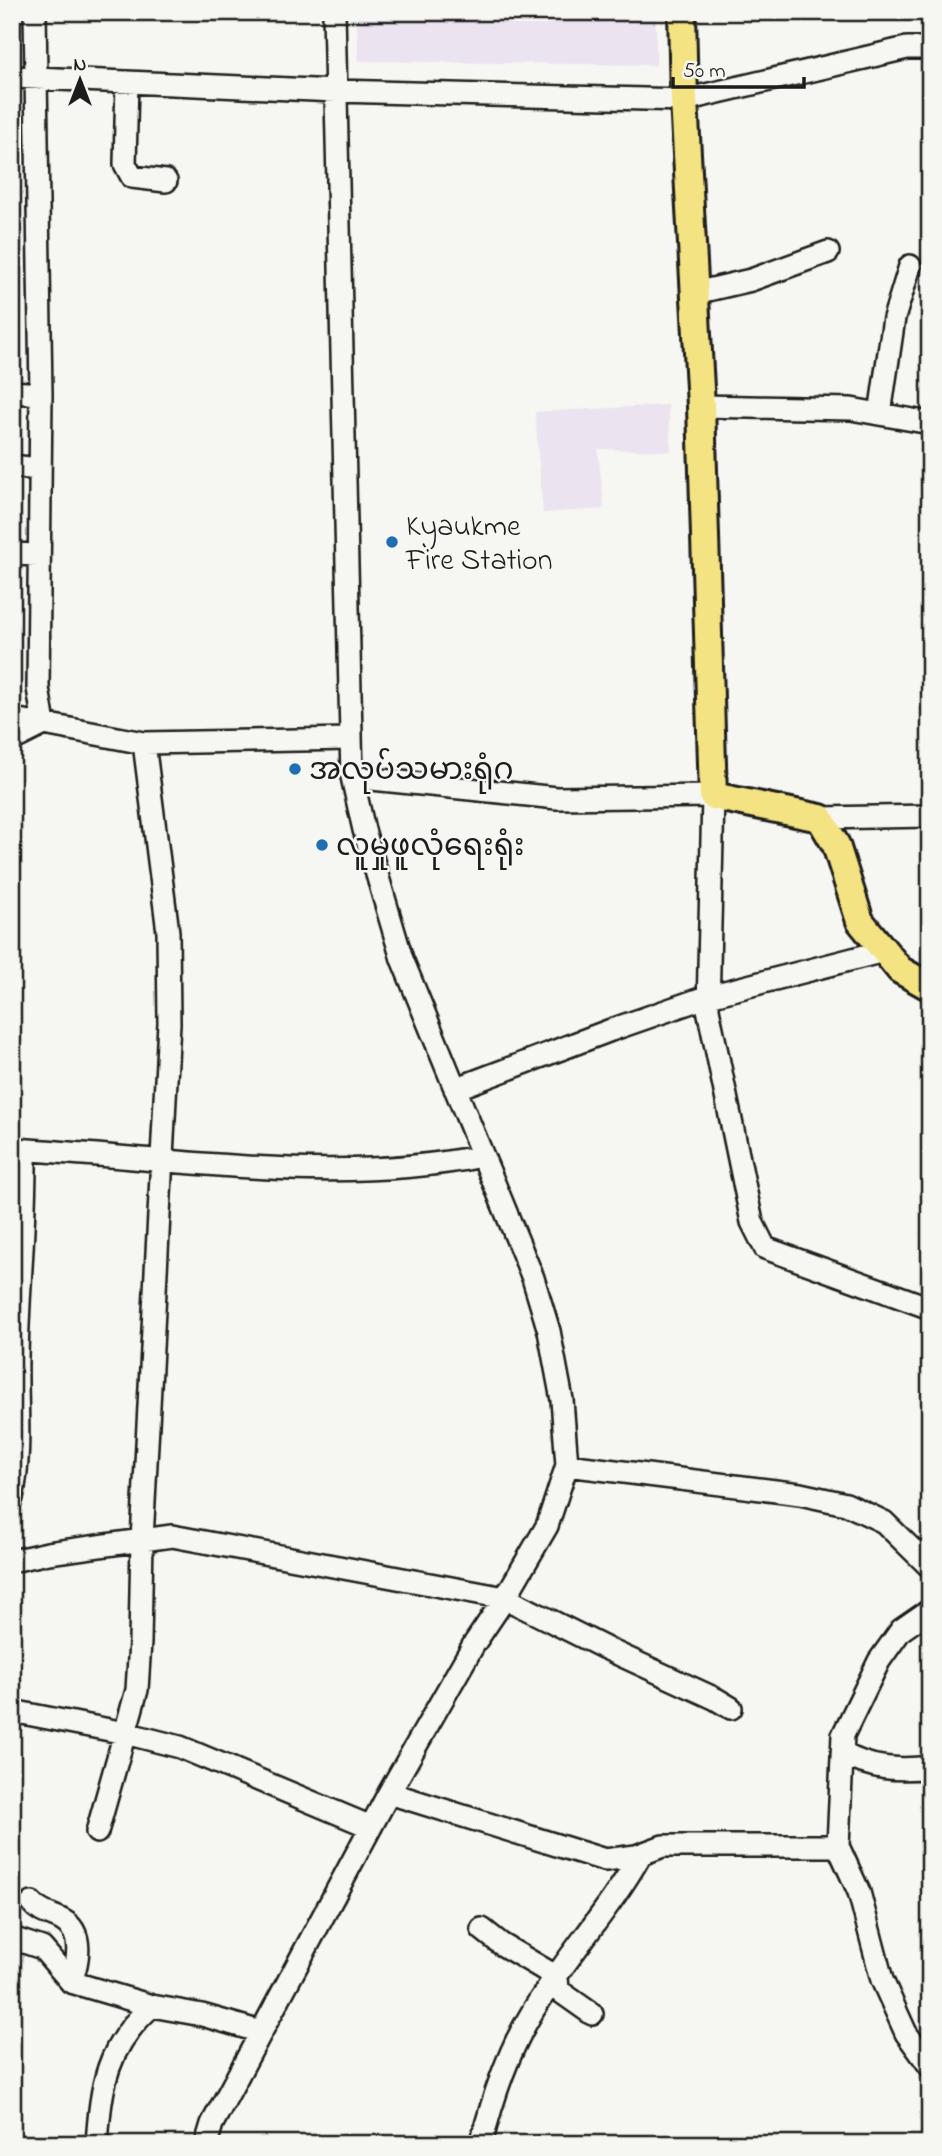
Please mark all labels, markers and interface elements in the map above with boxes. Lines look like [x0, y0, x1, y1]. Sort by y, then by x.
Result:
north arrow [46, 46, 116, 116]
scale bar [673, 46, 804, 90]
text: N [74, 52, 87, 79]
text: 50 m [683, 57, 726, 87]
place label: Kyaukme Fire Station [405, 506, 553, 584]
marker: Kyaukme Fire Station [384, 534, 400, 550]
place label: အလုပ်သမားရုံဂ [309, 747, 514, 794]
marker: အလုပ်သမားရုံဂ [287, 761, 303, 777]
place label: လူမှုဖူလုံရေးရုံး [336, 826, 524, 870]
marker: လူမှုဖူလုံရေးရုံး [314, 837, 330, 853]

